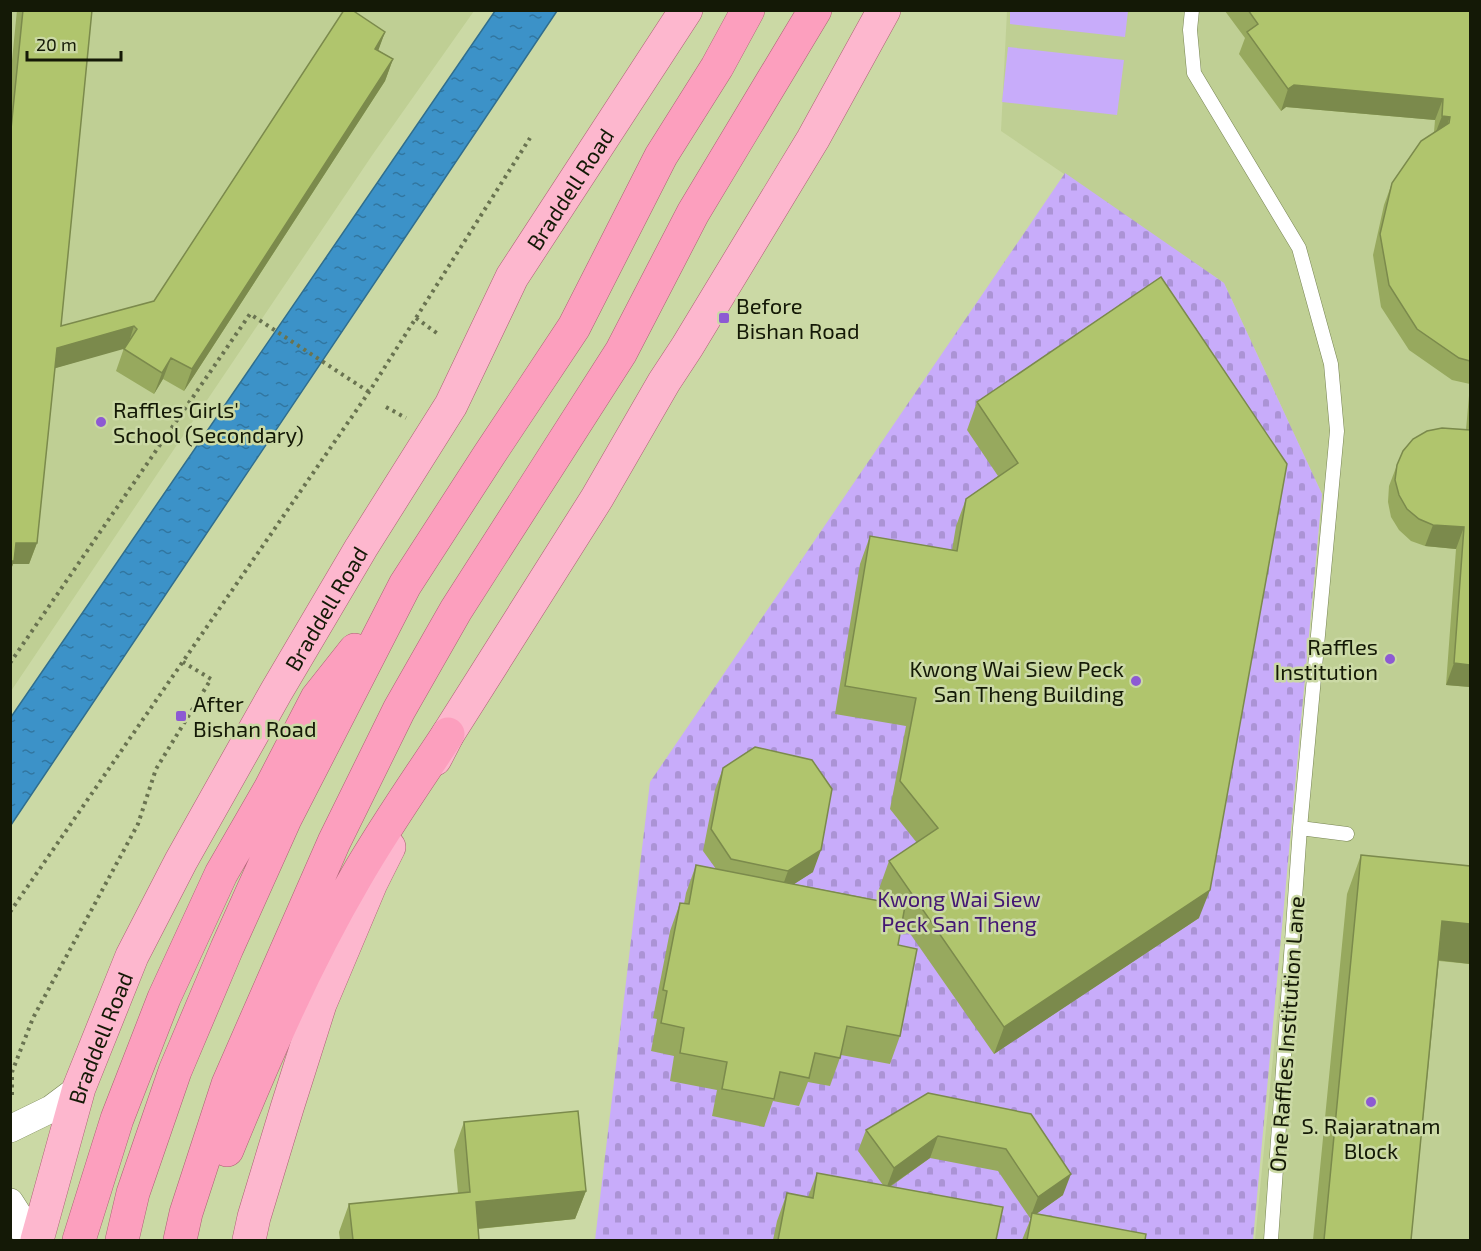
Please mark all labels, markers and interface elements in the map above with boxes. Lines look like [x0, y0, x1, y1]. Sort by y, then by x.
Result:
scale bar [27, 24, 122, 62]
text: 20 m [36, 33, 77, 55]
street label: Braddell Road [520, 123, 619, 254]
place label: Before Bishan Road [736, 292, 860, 343]
marker: Before Bishan Road [717, 311, 731, 325]
place label: Raffles Girls' School (Secondary) [113, 396, 304, 447]
marker: Raffles Girls' School (Secondary) [94, 415, 108, 429]
street label: Braddell Road [279, 541, 372, 675]
place label: Raffles Institution [1274, 633, 1378, 684]
marker: Raffles Institution [1383, 652, 1397, 666]
place label: Kwong Wai Siew Peck San Theng Building [909, 655, 1124, 706]
marker: Kwong Wai Siew Peck San Theng Building [1129, 674, 1143, 688]
place label: After Bishan Road [193, 690, 317, 741]
marker: After Bishan Road [174, 709, 188, 723]
park label: Kwong Wai Siew Peck San Theng [877, 885, 1041, 936]
street label: One Raffles Institution Lane [1263, 895, 1309, 1173]
street label: Braddell Road [62, 968, 137, 1106]
marker: S. Rajaratnam Block [1364, 1095, 1378, 1109]
place label: S. Rajaratnam Block [1302, 1112, 1440, 1163]

